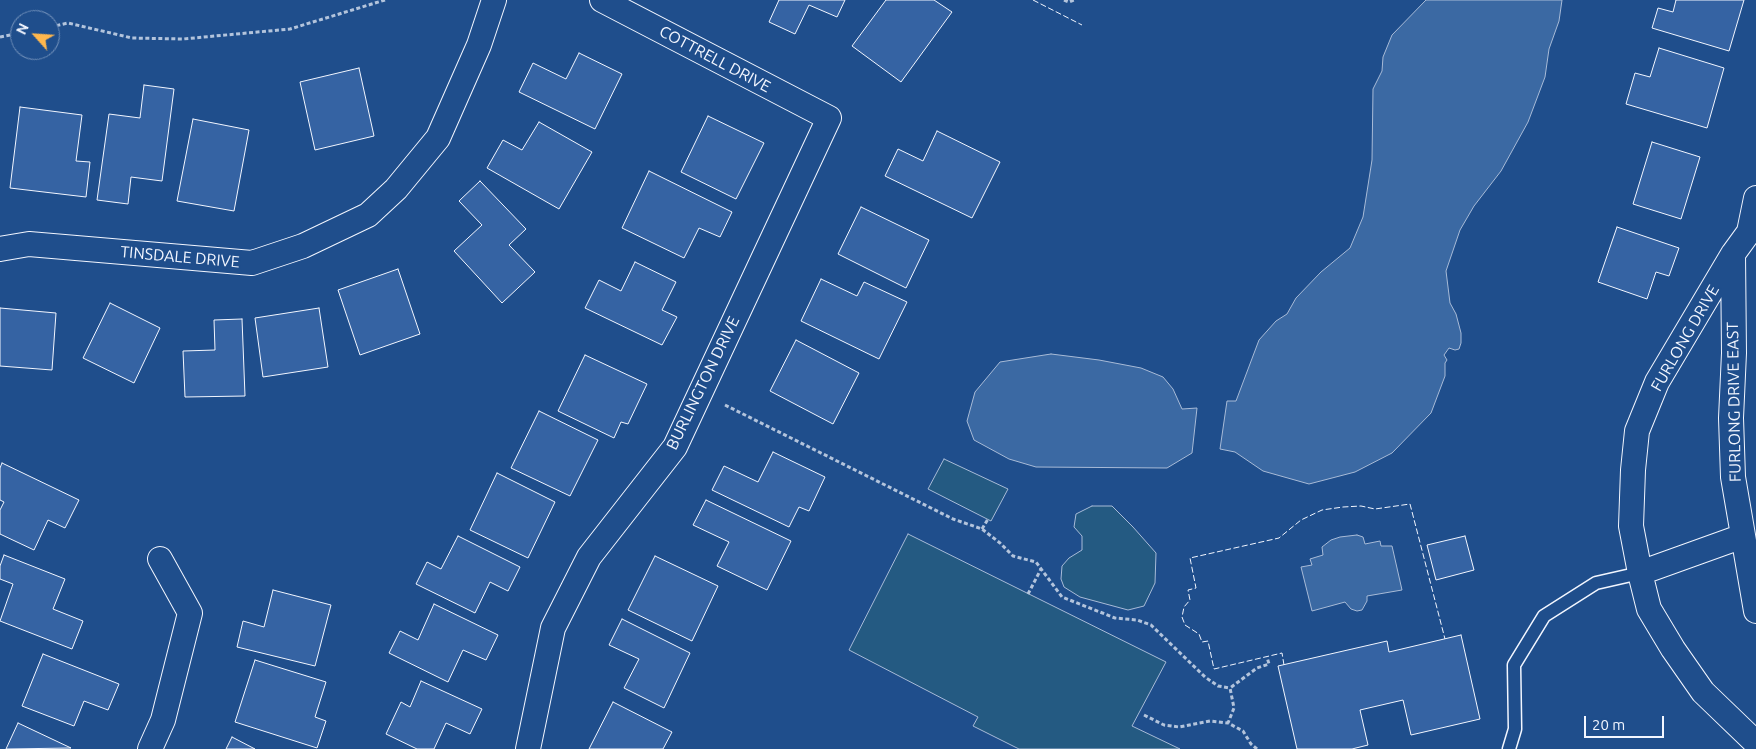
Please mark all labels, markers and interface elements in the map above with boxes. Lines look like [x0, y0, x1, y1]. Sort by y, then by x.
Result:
north arrow [10, 10, 60, 60]
text: N [13, 21, 32, 37]
street label: COTTRELL DRIVE [656, 22, 774, 96]
street label: TINSDALE DRIVE [120, 242, 240, 272]
street label: FURLONG DRIVE [1647, 281, 1723, 395]
street label: BURLINGTON DRIVE [662, 313, 744, 453]
street label: FURLONG DRIVE EAST [1723, 322, 1745, 482]
scale bar [1586, 706, 1666, 738]
text: 20 m [1592, 716, 1625, 733]

